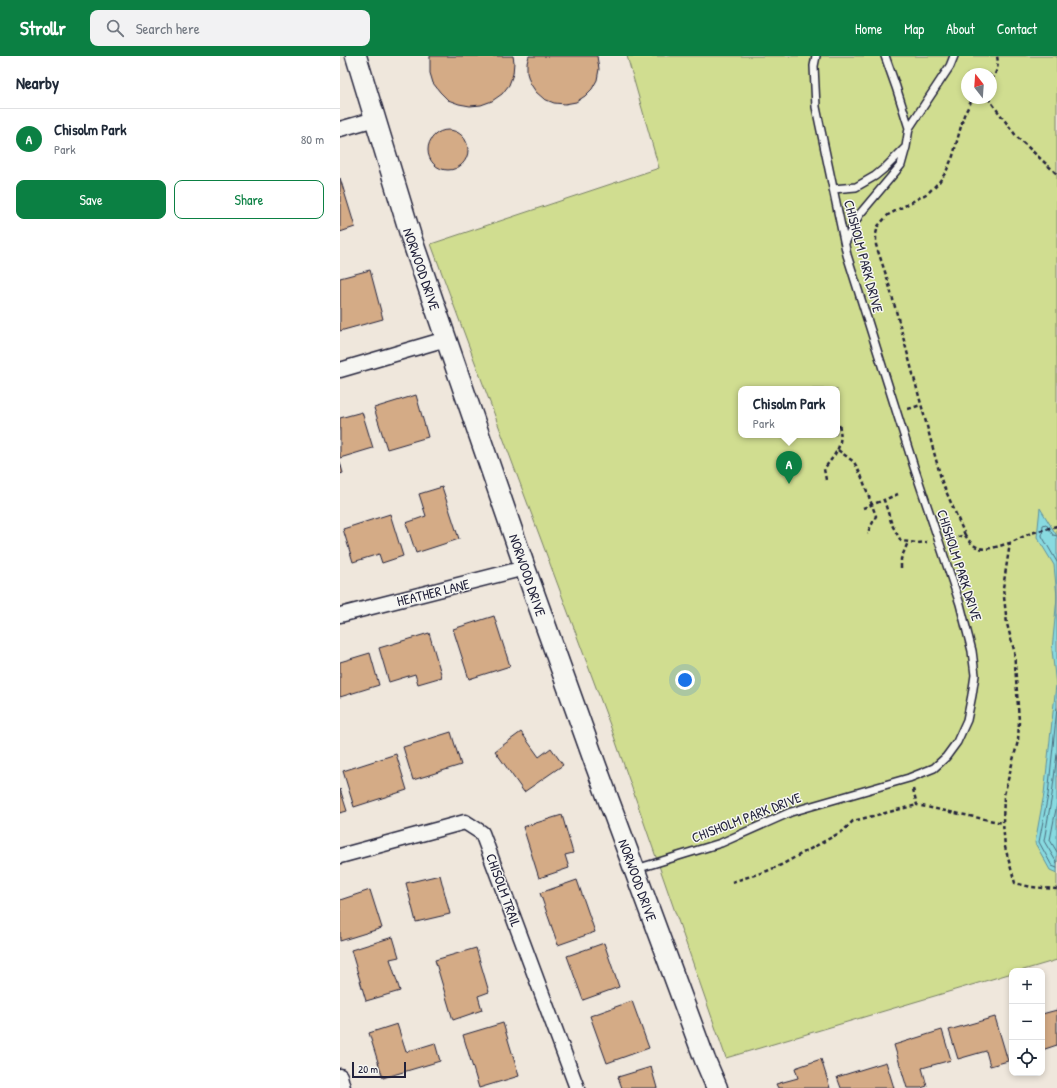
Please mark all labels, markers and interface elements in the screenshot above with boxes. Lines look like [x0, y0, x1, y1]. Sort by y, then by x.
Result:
search box [90, 10, 370, 46]
text: Strollr [20, 15, 66, 41]
icon: search [104, 17, 126, 39]
text: Search here [136, 18, 200, 39]
text: Home [855, 19, 882, 38]
text: Map [904, 19, 924, 38]
text: About [946, 19, 975, 38]
text: Contact [997, 19, 1037, 38]
north arrow [961, 68, 997, 104]
text: Nearby [16, 71, 59, 94]
text: Chisolm Park [54, 119, 126, 140]
text: A [26, 130, 32, 148]
text: 80 m [301, 130, 324, 148]
text: Park [54, 140, 76, 158]
button: Save [16, 180, 166, 219]
button: Share [174, 180, 324, 219]
street label: CHISHOLM PARK DRIVE [840, 198, 888, 314]
street label: NORWOOD DRIVE [399, 225, 445, 313]
popup [738, 386, 840, 438]
text: Chisolm Park [753, 393, 825, 414]
text: Park [753, 414, 775, 432]
pin: A [776, 451, 802, 484]
street label: CHISHOLM PARK DRIVE [933, 507, 987, 623]
street label: NORWOOD DRIVE [505, 531, 551, 619]
street label: HEATHER LANE [395, 574, 471, 610]
your location [675, 670, 695, 690]
street label: CHISHOLM PARK DRIVE [689, 787, 803, 847]
street label: NORWOOD DRIVE [614, 836, 662, 924]
street label: CHISOLM TRAIL [482, 851, 526, 929]
map controls [1009, 968, 1045, 1076]
button: + [1009, 968, 1045, 1004]
button: − [1009, 1004, 1045, 1040]
button: locate [1009, 1040, 1045, 1076]
scale bar [352, 1060, 406, 1079]
text: 20 m [358, 1062, 378, 1076]

